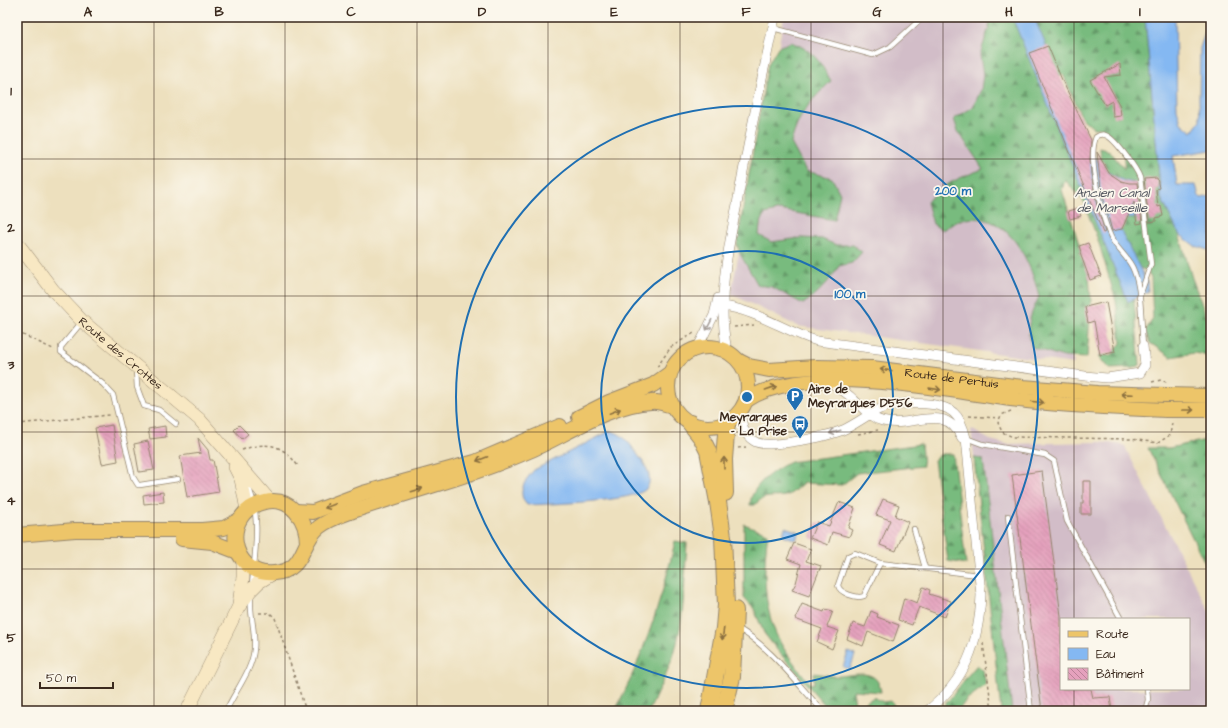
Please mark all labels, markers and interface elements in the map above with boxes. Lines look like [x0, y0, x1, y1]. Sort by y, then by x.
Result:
text: A [84, 3, 93, 21]
text: B [214, 3, 224, 21]
text: C [346, 3, 356, 21]
text: D [478, 3, 487, 21]
text: E [610, 3, 618, 21]
text: F [741, 3, 751, 21]
text: G [872, 3, 882, 21]
text: H [1005, 3, 1013, 21]
text: I [1139, 3, 1141, 21]
text: 1 [10, 82, 12, 100]
text: 200 m [934, 183, 972, 200]
water label: Ancien Canal de Marseille [1075, 184, 1151, 217]
text: 2 [6, 219, 15, 237]
text: 100 m [835, 286, 866, 303]
street label: Route des Crottes [75, 313, 166, 394]
one-way arrow [705, 319, 712, 331]
text: 3 [7, 356, 15, 374]
street label: Route de Pertuis [904, 364, 1000, 392]
one-way arrow [880, 366, 893, 373]
place label: Aire de Meyrargues D556 [808, 381, 913, 414]
one-way arrow [764, 383, 776, 391]
one-way arrow [928, 385, 941, 393]
parking icon: Aire de Meyrargues D556 [785, 386, 805, 411]
centre of rings [740, 390, 754, 404]
one-way arrow [1121, 391, 1134, 398]
one-way arrow [1031, 399, 1044, 406]
one-way arrow [609, 406, 621, 414]
one-way arrow [1181, 406, 1194, 414]
place label: Meyrargues - La Prise [720, 409, 788, 440]
bus stop icon: Meyrargues - La Prise [790, 414, 810, 439]
one-way arrow [829, 429, 842, 437]
one-way arrow [477, 456, 489, 464]
one-way arrow [720, 457, 728, 470]
one-way arrow [410, 486, 423, 493]
text: 4 [7, 492, 16, 510]
one-way arrow [325, 503, 337, 510]
legend [1060, 618, 1190, 690]
text: Route [1096, 626, 1129, 643]
one-way arrow [719, 627, 727, 640]
text: 5 [6, 629, 16, 647]
text: Eau [1096, 646, 1115, 663]
scale bar [40, 664, 113, 690]
text: Bâtiment [1096, 666, 1144, 683]
text: 50 m [46, 670, 77, 687]

